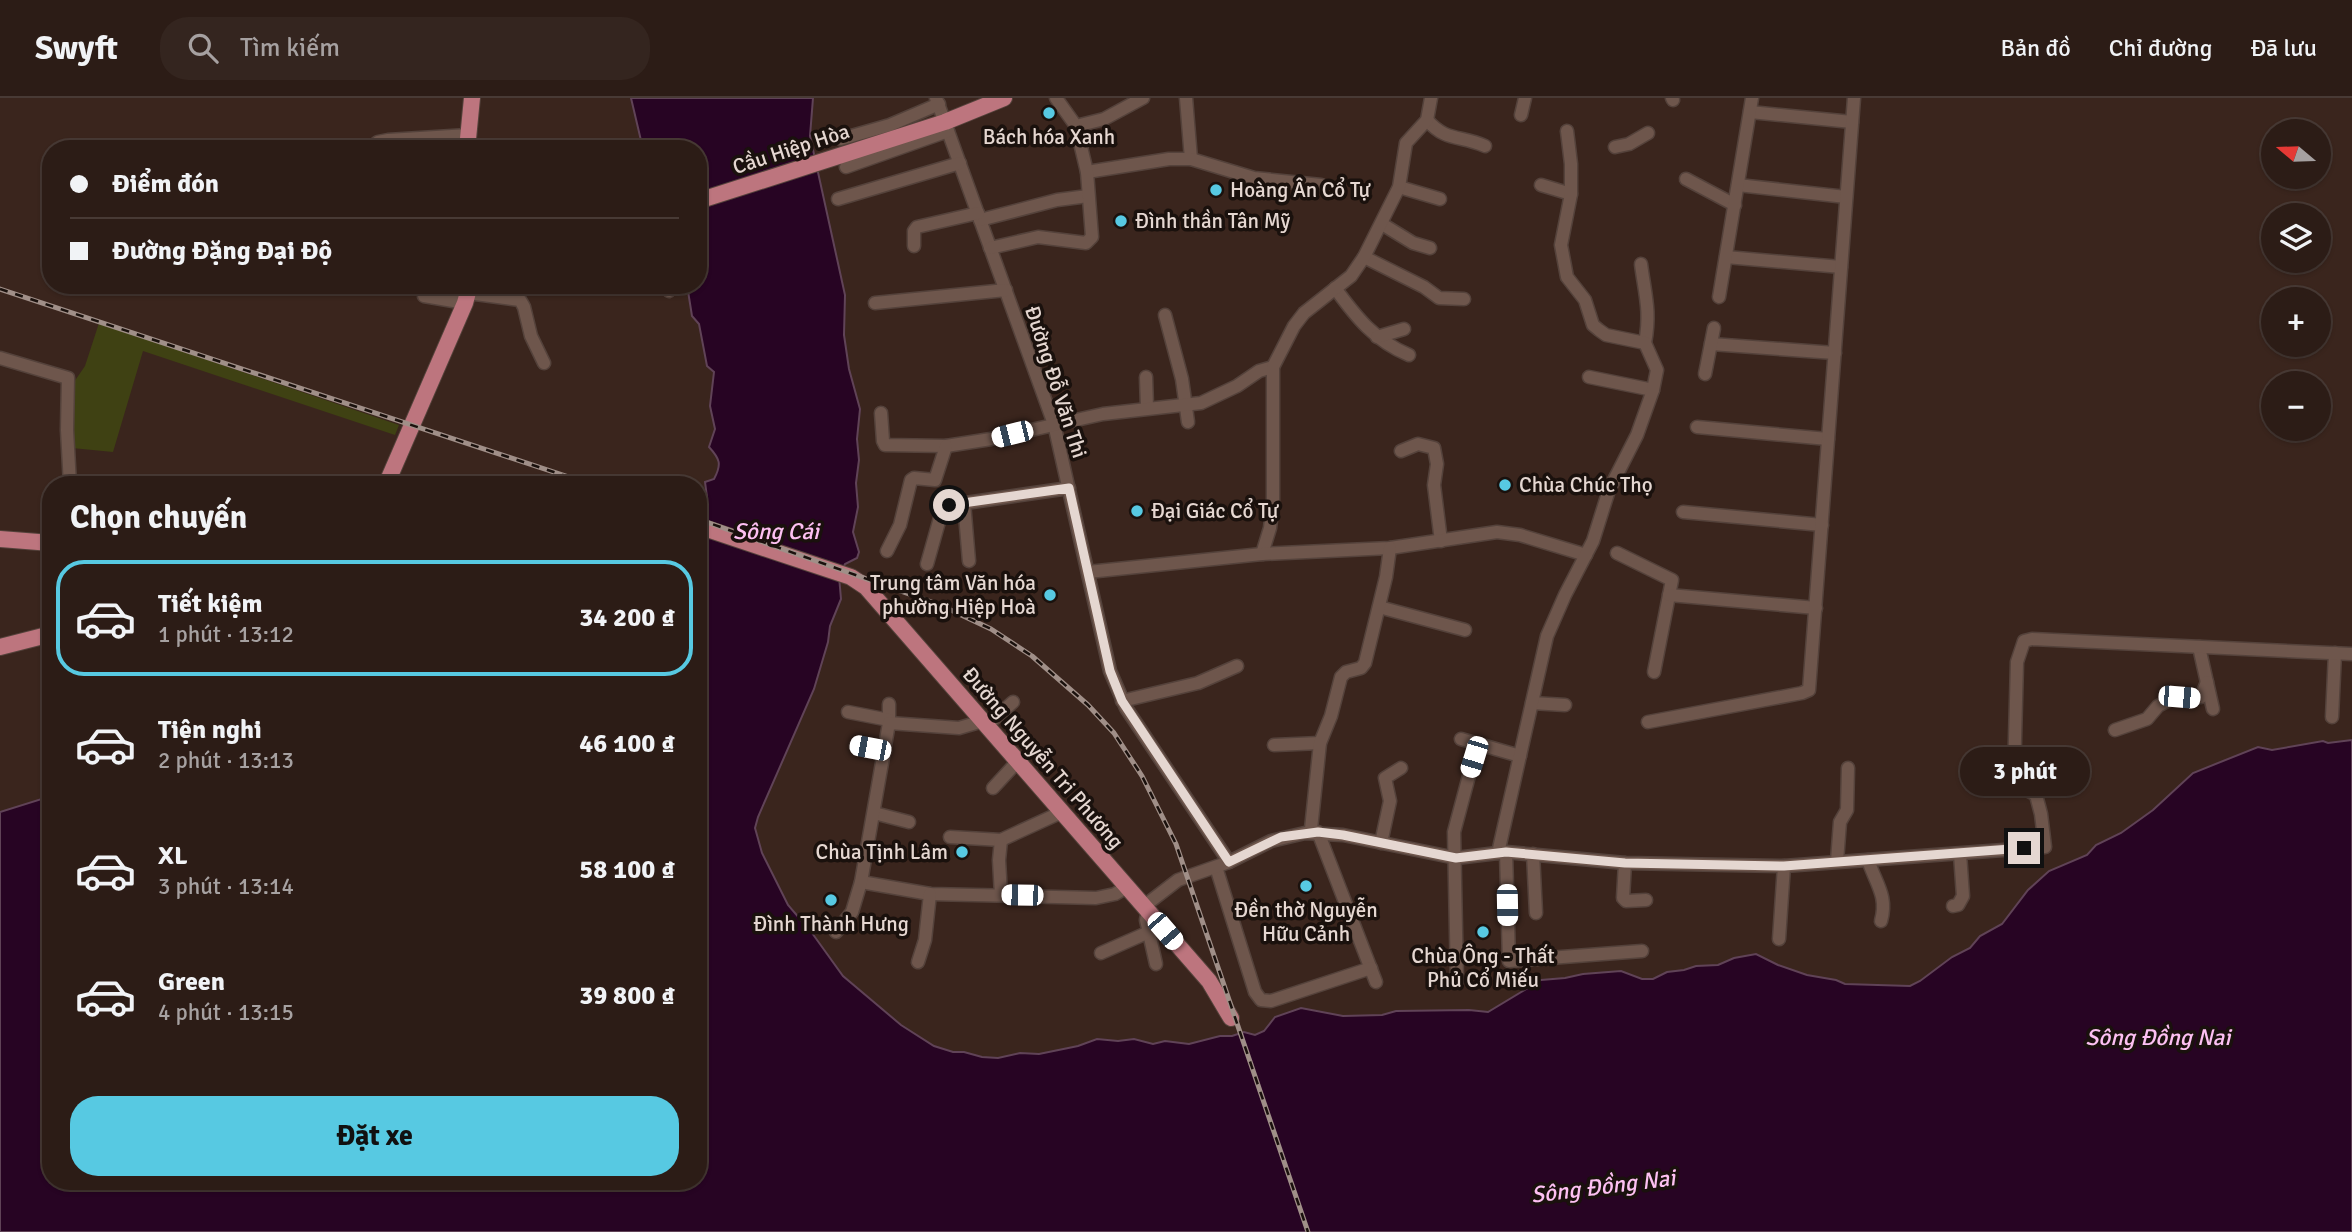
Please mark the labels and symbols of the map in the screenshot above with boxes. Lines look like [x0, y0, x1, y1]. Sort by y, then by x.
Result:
marker: Bách hóa Xanh [1041, 105, 1057, 121]
street label: Cầu Hiệp Hòa [729, 118, 853, 180]
north arrow [2261, 119, 2331, 189]
place label: Bách hóa Xanh [983, 124, 1115, 150]
place label: Hoàng Ân Cổ Tự [1230, 176, 1371, 203]
marker: Hoàng Ân Cổ Tự [1208, 182, 1224, 198]
place label: Đình thần Tân Mỹ [1135, 208, 1291, 234]
marker: Đình thần Tân Mỹ [1113, 213, 1129, 229]
street label: Đường Đỗ Văn Thi [1019, 303, 1093, 461]
car [990, 419, 1035, 449]
place label: Chùa Chúc Thọ [1519, 472, 1653, 498]
marker: Chùa Chúc Thọ [1497, 477, 1513, 493]
route start [933, 489, 965, 521]
place label: Đại Giác Cổ Tự [1151, 497, 1280, 524]
marker: Đại Giác Cổ Tự [1129, 503, 1145, 519]
water label: Sông Cái [733, 517, 822, 546]
place label: Trung tâm Văn hóa phường Hiệp Hoà [870, 570, 1036, 620]
marker: Trung tâm Văn hóa phường Hiệp Hoà [1042, 587, 1058, 603]
street label: Đường Nguyễn Tri Phương [957, 662, 1129, 854]
car [2158, 685, 2201, 709]
car [848, 734, 893, 762]
car [1458, 734, 1491, 780]
callout: 3 phút [1959, 746, 2089, 796]
route end [2008, 832, 2040, 864]
place label: Chùa Tịnh Lâm [815, 839, 948, 865]
marker: Chùa Tịnh Lâm [954, 844, 970, 860]
marker: Đền thờ Nguyễn Hữu Cảnh [1298, 878, 1314, 894]
car [1001, 884, 1044, 906]
car [1497, 884, 1518, 926]
marker: Đình Thành Hưng [823, 892, 839, 908]
place label: Đền thờ Nguyễn Hữu Cảnh [1234, 897, 1378, 947]
car [1144, 908, 1187, 954]
place label: Đình Thành Hưng [753, 911, 909, 937]
marker: Chùa Ông - Thất Phủ Cổ Miếu [1475, 924, 1491, 940]
place label: Chùa Ông - Thất Phủ Cổ Miếu [1411, 943, 1555, 993]
water label: Sông Đồng Nai [2085, 1023, 2233, 1052]
water label: Sông Đồng Nai [1529, 1163, 1680, 1210]

